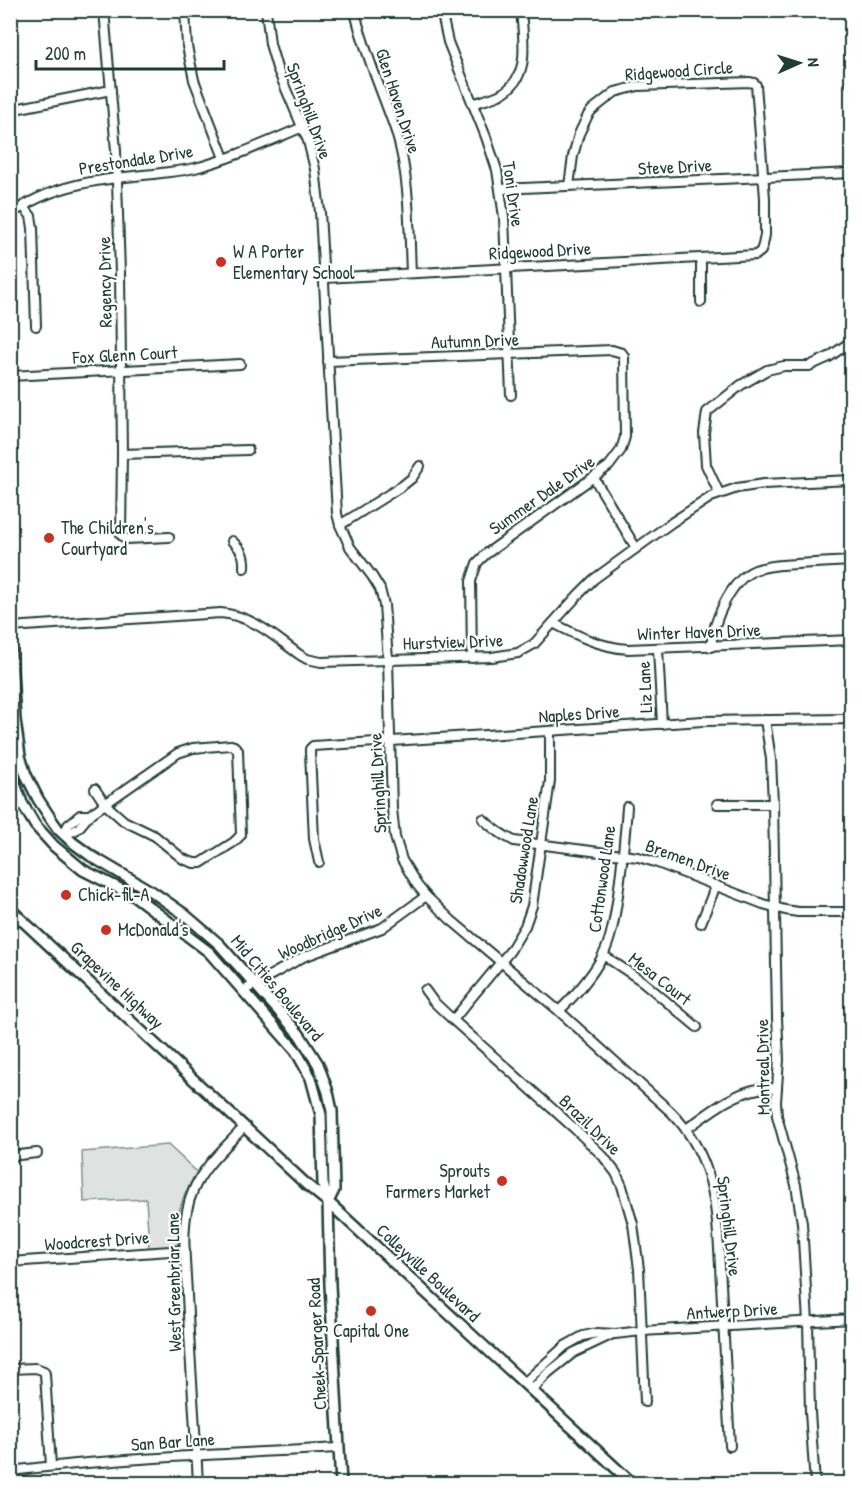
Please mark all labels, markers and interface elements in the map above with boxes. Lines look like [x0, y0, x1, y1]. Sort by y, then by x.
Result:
scale bar [36, 33, 224, 71]
north arrow [769, 33, 829, 93]
text: 200 m [45, 41, 86, 66]
street label: Glen Haven Drive [370, 45, 427, 156]
street label: Ridgewood Circle [624, 54, 734, 87]
text: N [803, 57, 825, 68]
street label: Springhill Drive [281, 59, 338, 162]
street label: Prestondale Drive [77, 138, 195, 181]
street label: Steve Drive [637, 152, 713, 181]
street label: Toni Drive [497, 160, 530, 228]
street label: Ridgewood Drive [488, 235, 592, 266]
street label: Regency Drive [91, 236, 118, 328]
place label: W A Porter Elementary School [233, 239, 355, 285]
marker: W A Porter Elementary School [214, 255, 228, 269]
street label: Autumn Drive [431, 326, 519, 355]
street label: Fox Glenn Court [71, 339, 179, 370]
street label: Summer Dale Drive [484, 449, 600, 540]
place label: The Children's Courtyard [61, 515, 154, 561]
marker: The Children's Courtyard [42, 531, 56, 545]
street label: Winter Haven Drive [637, 617, 761, 646]
street label: Hurstview Drive [402, 627, 504, 656]
street label: Liz Lane [631, 661, 658, 713]
street label: Naples Drive [538, 698, 620, 729]
street label: Springhill Drive [362, 732, 393, 834]
street label: Shadowwood Lane [503, 794, 544, 905]
street label: Cottonwood Lane [582, 824, 621, 934]
street label: Bremen Drive [642, 833, 734, 886]
place label: Chick-fil-A [78, 882, 149, 907]
marker: Chick-fil-A [59, 888, 73, 902]
street label: Woodbridge Drive [274, 898, 386, 966]
place label: McDonald's [118, 917, 188, 942]
marker: McDonald's [99, 923, 113, 937]
street label: Mid Cities Boulevard [225, 929, 329, 1046]
street label: Grapevine Highway [65, 935, 170, 1035]
street label: Mesa Court [624, 946, 698, 1012]
street label: Montreal Drive [749, 1019, 776, 1115]
street label: Brazil Drive [554, 1089, 627, 1161]
place label: Sprouts Farmers Market [385, 1158, 491, 1204]
marker: Sprouts Farmers Market [495, 1174, 509, 1188]
street label: Springhill Drive [711, 1175, 748, 1277]
street label: West Greenbriar Lane [160, 1212, 187, 1352]
street label: Colleyville Boulevard [371, 1218, 486, 1327]
street label: Woodcrest Drive [44, 1224, 150, 1257]
street label: Cheek-Sparger Road [301, 1277, 332, 1411]
street label: Antwerp Drive [686, 1296, 778, 1325]
marker: Capital One [364, 1304, 378, 1318]
place label: Capital One [333, 1318, 409, 1343]
street label: San Bar Lane [130, 1426, 216, 1457]

